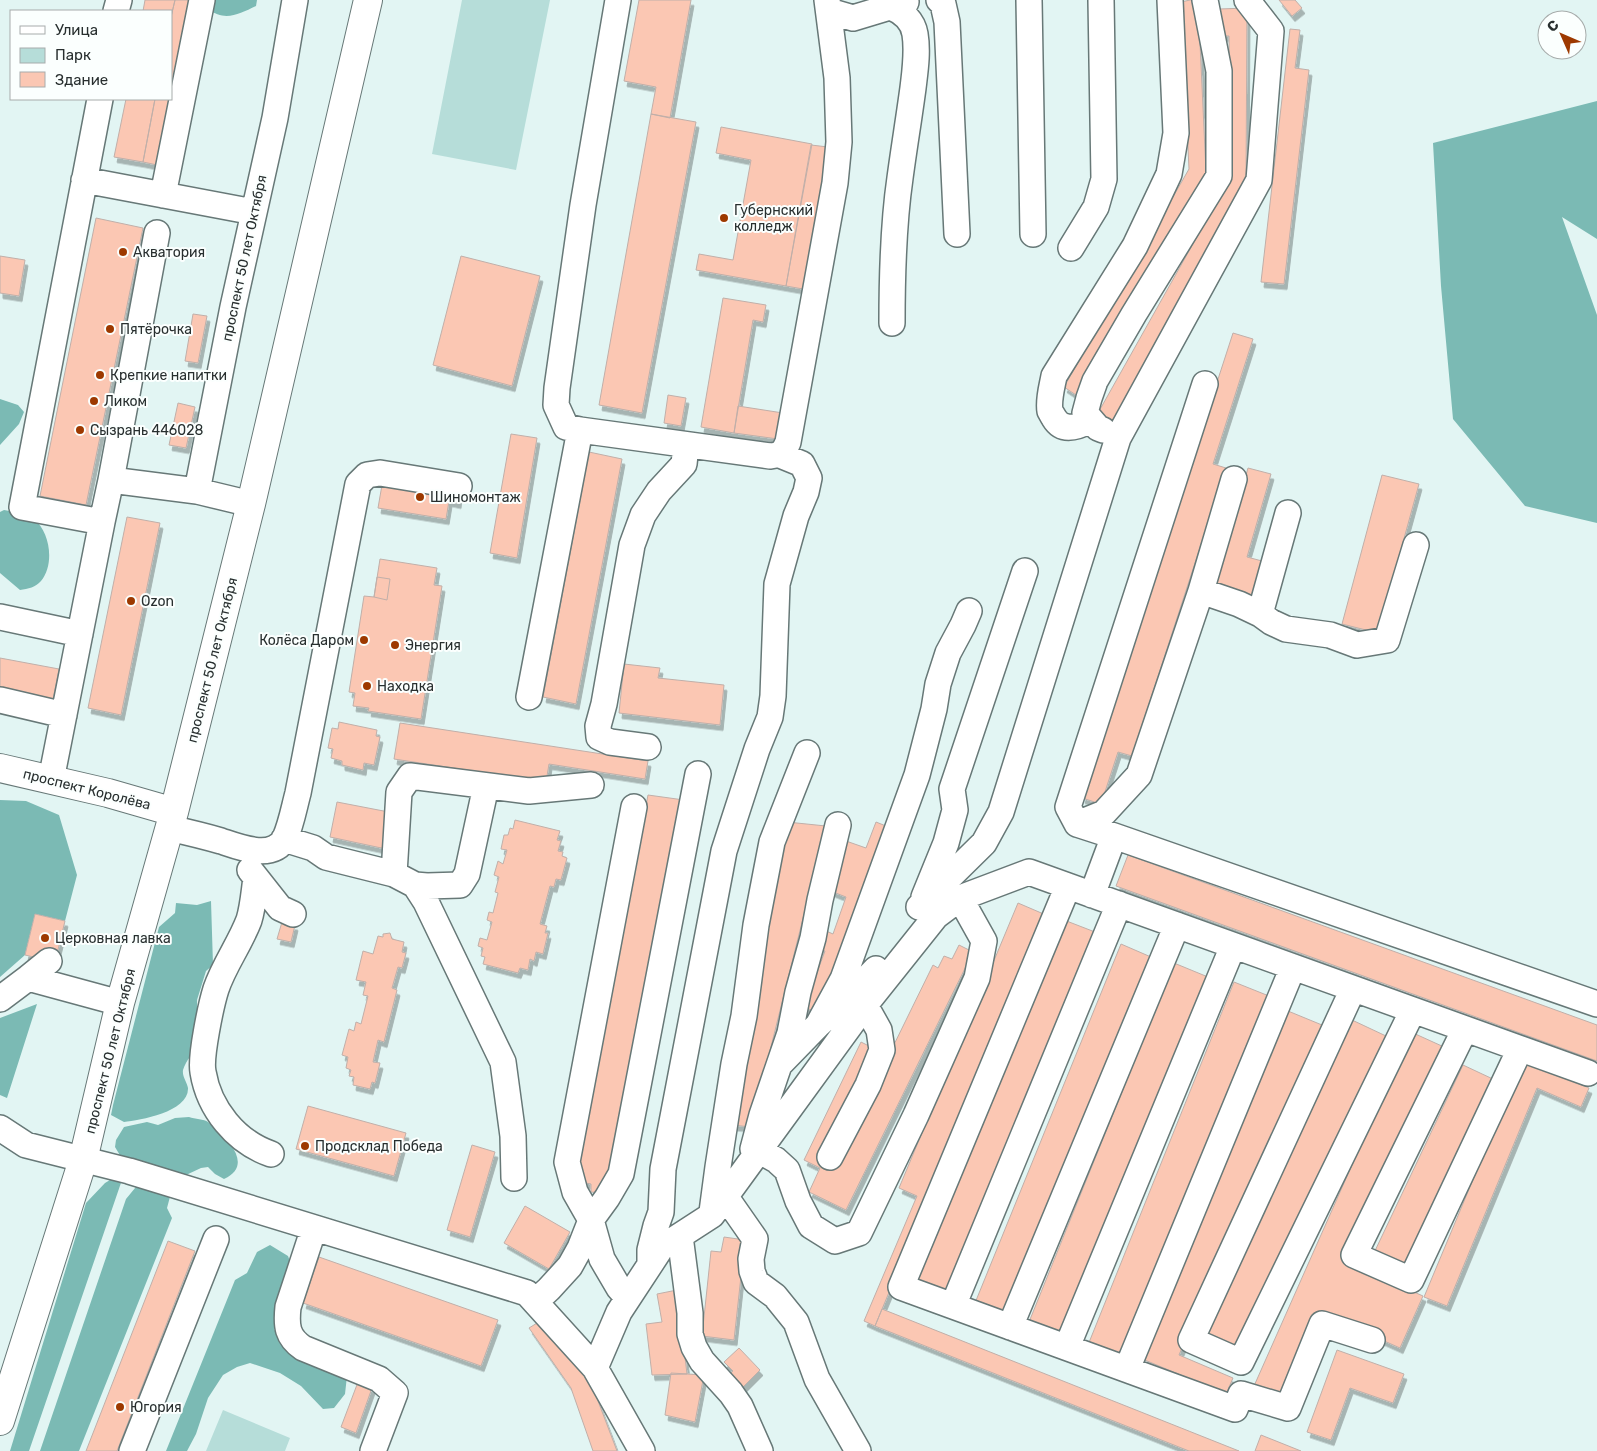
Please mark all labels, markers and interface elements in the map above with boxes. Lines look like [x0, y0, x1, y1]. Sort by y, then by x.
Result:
legend [10, 10, 172, 100]
north arrow [1537, 10, 1587, 60]
text: С [1544, 17, 1563, 36]
text: Улица [55, 21, 98, 39]
text: Парк [55, 46, 91, 64]
text: Здание [55, 71, 108, 89]
street label: проспект 50 лет Октября [219, 173, 270, 343]
place label: Губернский колледж [734, 202, 813, 235]
marker: Губернский колледж [718, 212, 730, 224]
place label: Акватория [133, 244, 205, 261]
marker: Акватория [117, 246, 129, 258]
place label: Пятёрочка [120, 321, 192, 338]
marker: Пятёрочка [104, 323, 116, 335]
place label: Крепкие напитки [110, 367, 227, 384]
marker: Крепкие напитки [94, 369, 106, 381]
place label: Ликом [104, 393, 147, 410]
marker: Ликом [88, 395, 100, 407]
place label: Сызрань 446028 [90, 422, 203, 439]
marker: Сызрань 446028 [74, 424, 86, 436]
place label: Шиномонтаж [430, 489, 521, 506]
marker: Шиномонтаж [414, 491, 426, 503]
street label: проспект 50 лет Октября [184, 576, 241, 745]
place label: Ozon [141, 593, 174, 610]
marker: Ozon [125, 595, 137, 607]
place label: Колёса Даром [259, 632, 354, 649]
marker: Колёса Даром [358, 634, 370, 646]
place label: Энергия [405, 637, 461, 654]
marker: Энергия [389, 639, 401, 651]
place label: Находка [377, 678, 434, 695]
marker: Находка [361, 680, 373, 692]
street label: проспект Королёва [21, 765, 152, 814]
place label: Церковная лавка [55, 930, 171, 947]
marker: Церковная лавка [39, 932, 51, 944]
street label: проспект 50 лет Октября [82, 967, 139, 1136]
place label: Продсклад Победа [315, 1138, 443, 1155]
marker: Продсклад Победа [299, 1140, 311, 1152]
place label: Югория [130, 1399, 182, 1416]
marker: Югория [114, 1401, 126, 1413]

